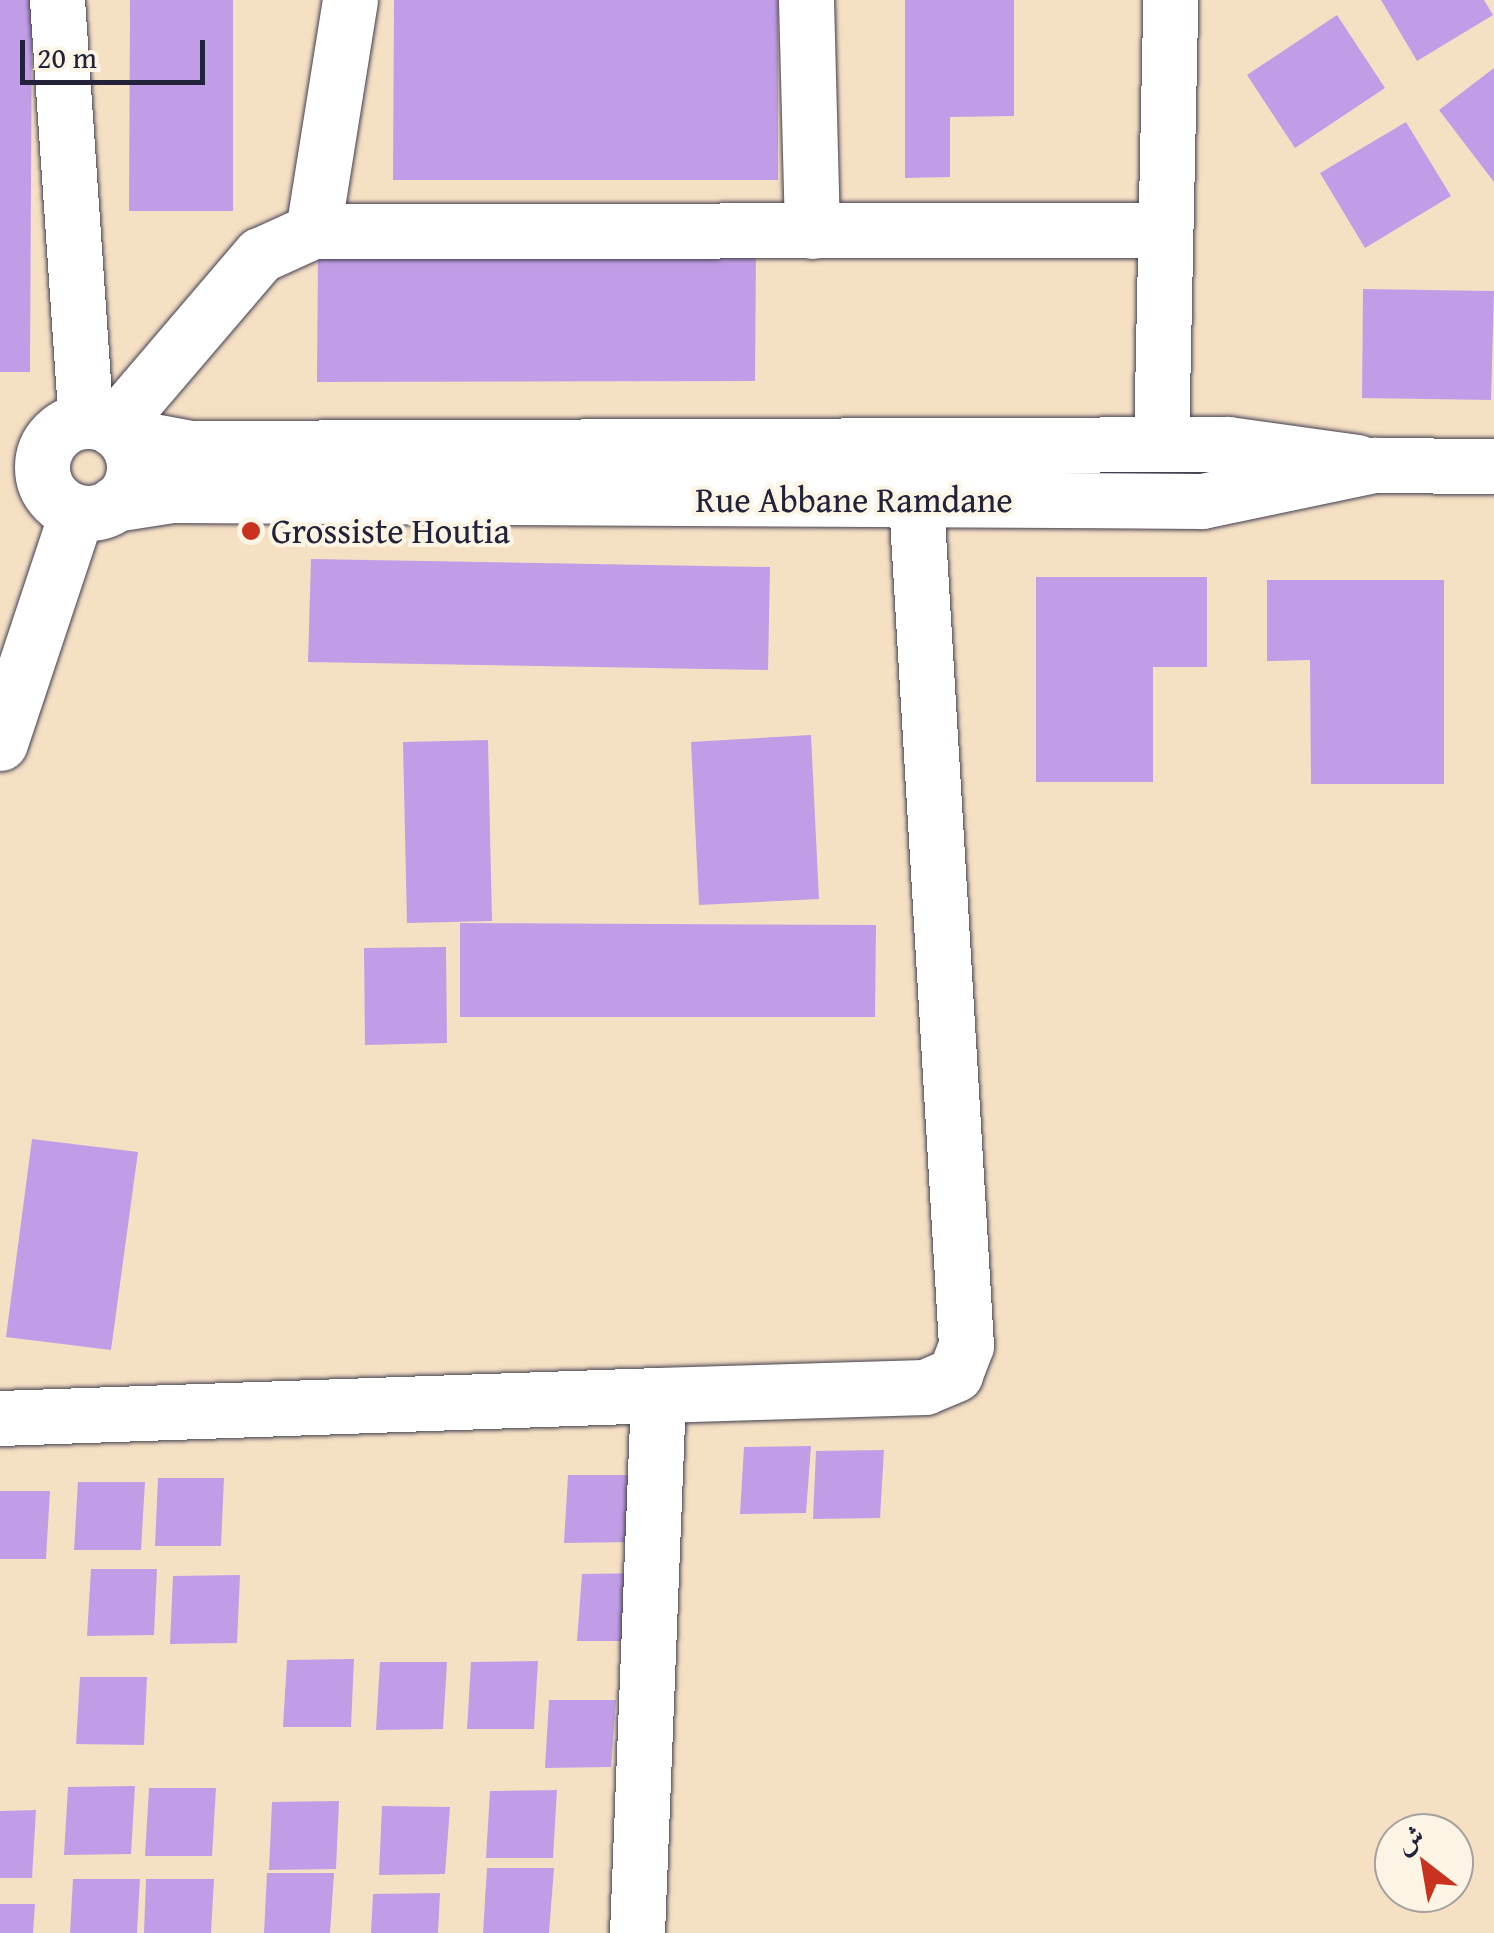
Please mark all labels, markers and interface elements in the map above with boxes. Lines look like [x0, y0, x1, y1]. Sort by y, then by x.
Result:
scale bar [25, 20, 210, 82]
text: 20 m [37, 35, 97, 79]
street label: Rue Abbane Ramdane [695, 479, 1013, 521]
place label: Grossiste Houtia [271, 510, 510, 552]
marker: Grossiste Houtia [240, 520, 262, 542]
north arrow [1374, 1813, 1474, 1913]
text: ش [1387, 1814, 1432, 1863]

